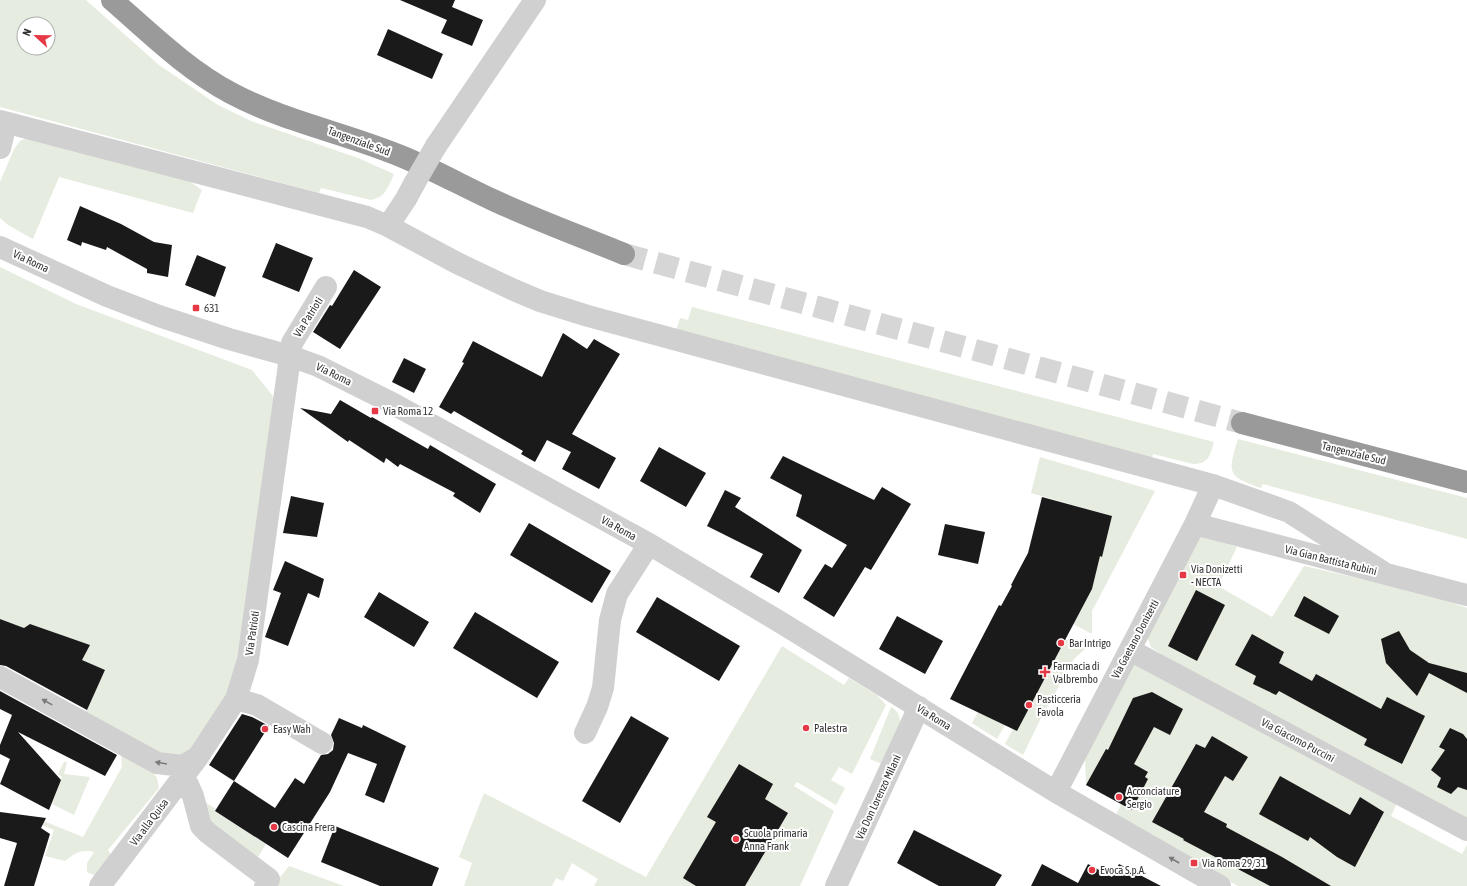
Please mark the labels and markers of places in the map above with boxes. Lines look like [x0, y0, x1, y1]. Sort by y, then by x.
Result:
place label: 631 [204, 302, 220, 314]
marker: 631 [191, 303, 201, 313]
place label: Via Roma 12 [383, 405, 433, 417]
marker: Via Roma 12 [370, 406, 380, 416]
place label: Via Donizetti - NECTA [1191, 563, 1242, 588]
marker: Via Donizetti - NECTA [1178, 570, 1188, 580]
place label: Bar Intrigo [1069, 637, 1111, 649]
marker: Bar Intrigo [1056, 638, 1066, 648]
place label: Farmacia di Valbrembo [1053, 660, 1100, 685]
marker: Farmacia di Valbrembo [1040, 667, 1050, 677]
place label: Pasticceria Favola [1037, 693, 1081, 718]
marker: Pasticceria Favola [1024, 700, 1034, 710]
place label: Palestra [814, 722, 847, 734]
place label: Easy Wah [273, 723, 311, 735]
marker: Palestra [801, 723, 811, 733]
marker: Easy Wah [260, 724, 270, 734]
place label: Acconciature Sergio [1127, 785, 1179, 810]
marker: Acconciature Sergio [1114, 792, 1124, 802]
place label: Cascina Frera [282, 821, 335, 833]
marker: Cascina Frera [269, 822, 279, 832]
place label: Scuola primaria Anna Frank [744, 827, 808, 852]
marker: Scuola primaria Anna Frank [731, 834, 741, 844]
place label: Via Roma 29/31 [1202, 857, 1266, 869]
marker: Via Roma 29/31 [1189, 858, 1199, 868]
place label: Evoca S.p.A. [1100, 864, 1146, 876]
marker: Evoca S.p.A. [1087, 865, 1097, 875]

